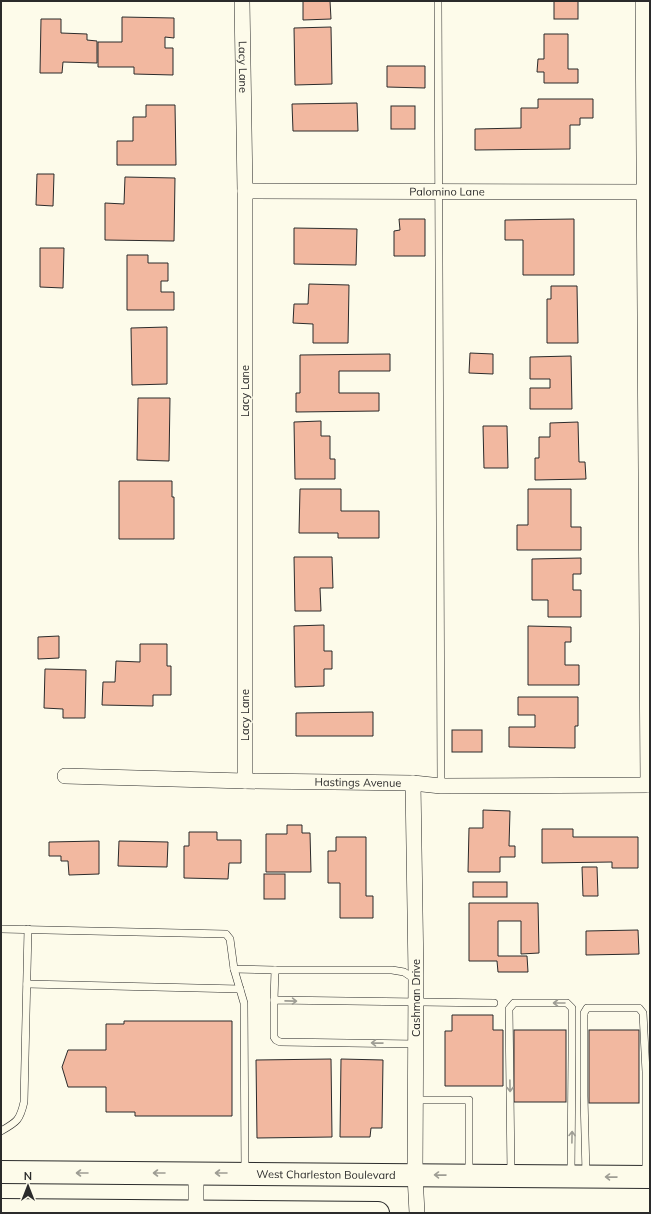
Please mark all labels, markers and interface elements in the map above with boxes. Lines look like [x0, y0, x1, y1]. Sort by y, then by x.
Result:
street label: Lacy Lane [236, 41, 250, 93]
street label: Palomino Lane [409, 184, 485, 199]
street label: Lacy Lane [238, 365, 252, 417]
street label: Lacy Lane [238, 689, 252, 741]
street label: Hastings Avenue [314, 775, 401, 790]
street label: Cashman Drive [409, 959, 423, 1037]
one-way arrow [284, 997, 297, 1005]
one-way arrow [553, 999, 566, 1007]
one-way arrow [371, 1039, 384, 1047]
one-way arrow [506, 1079, 514, 1092]
one-way arrow [568, 1131, 575, 1144]
north arrow [8, 1166, 48, 1206]
street label: West Charleston Boulevard [256, 1167, 396, 1182]
text: N [24, 1169, 32, 1183]
one-way arrow [76, 1169, 89, 1177]
one-way arrow [153, 1169, 166, 1177]
one-way arrow [215, 1169, 228, 1177]
one-way arrow [434, 1171, 447, 1179]
one-way arrow [605, 1173, 618, 1181]

